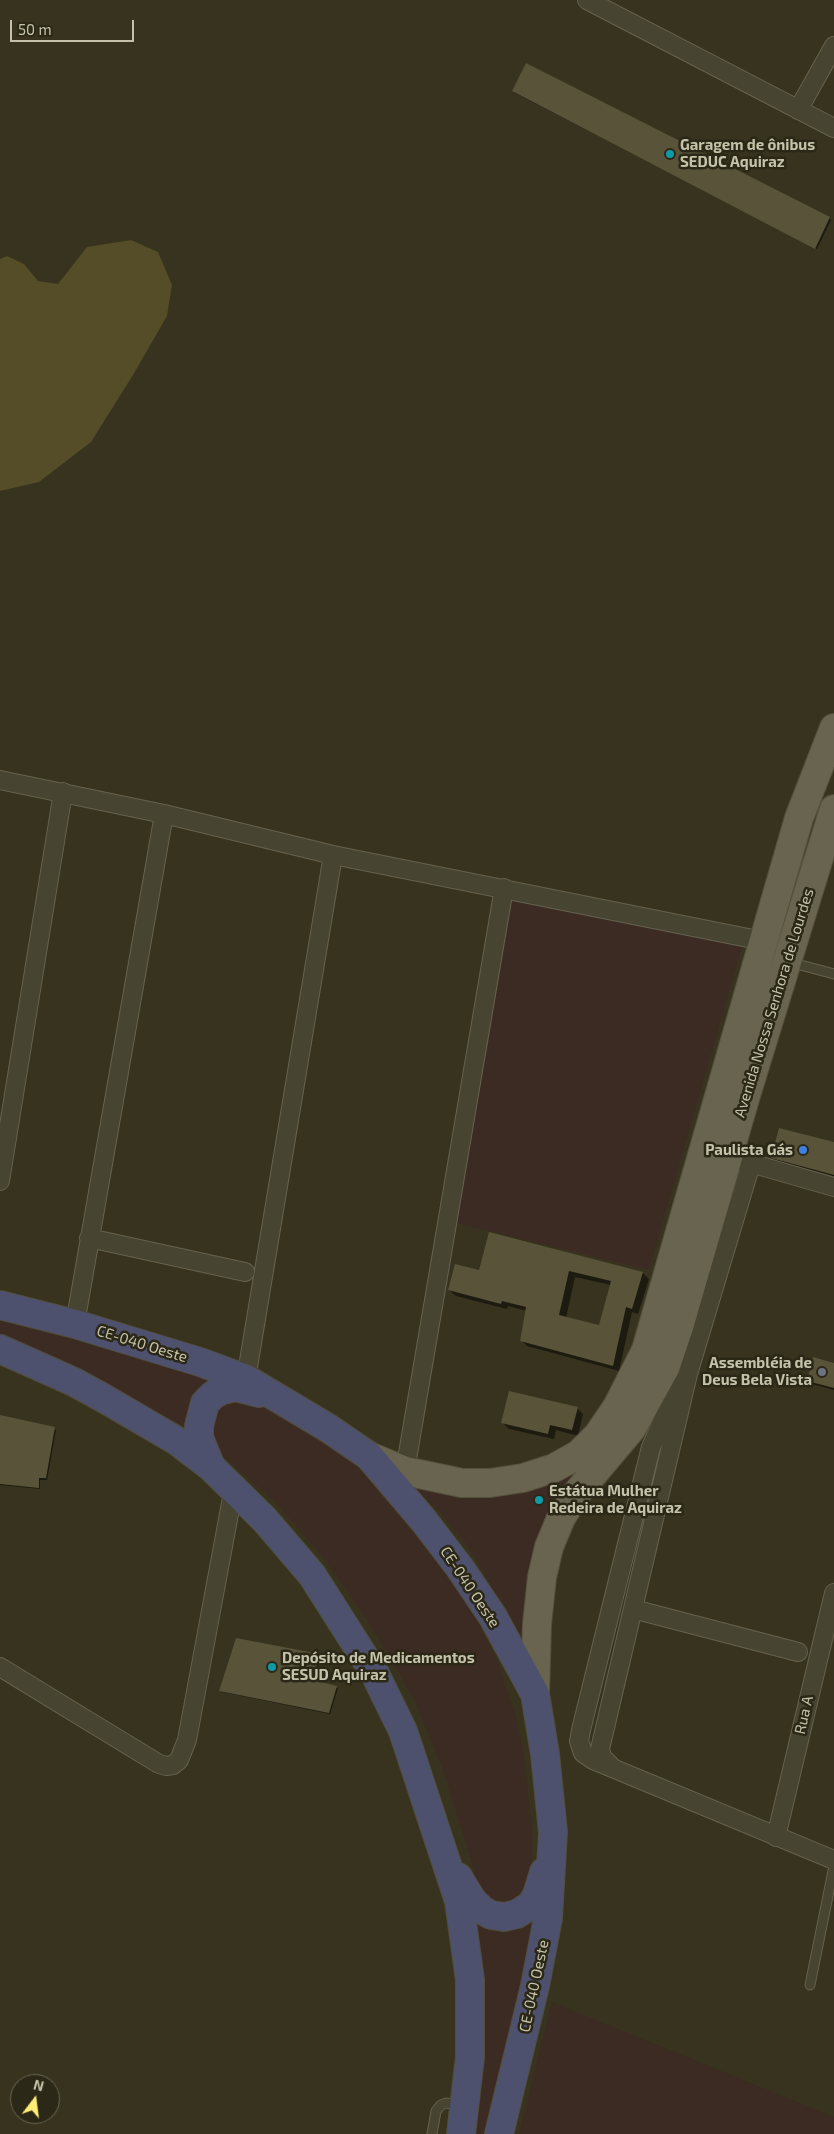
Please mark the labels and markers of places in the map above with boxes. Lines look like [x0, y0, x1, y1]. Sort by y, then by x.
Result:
place label: Garagem de ônibus SEDUC Aquiraz [680, 136, 815, 171]
marker: Garagem de ônibus SEDUC Aquiraz [664, 148, 676, 160]
place label: Paulista Gás [705, 1141, 793, 1159]
marker: Paulista Gás [797, 1144, 809, 1156]
place label: Assembléia de Deus Bela Vista [702, 1354, 812, 1389]
marker: Assembléia de Deus Bela Vista [816, 1366, 828, 1378]
place label: Estátua Mulher Redeira de Aquiraz [549, 1482, 682, 1517]
marker: Estátua Mulher Redeira de Aquiraz [533, 1494, 545, 1506]
place label: Depósito de Medicamentos SESUD Aquiraz [282, 1649, 475, 1684]
marker: Depósito de Medicamentos SESUD Aquiraz [266, 1661, 278, 1673]

